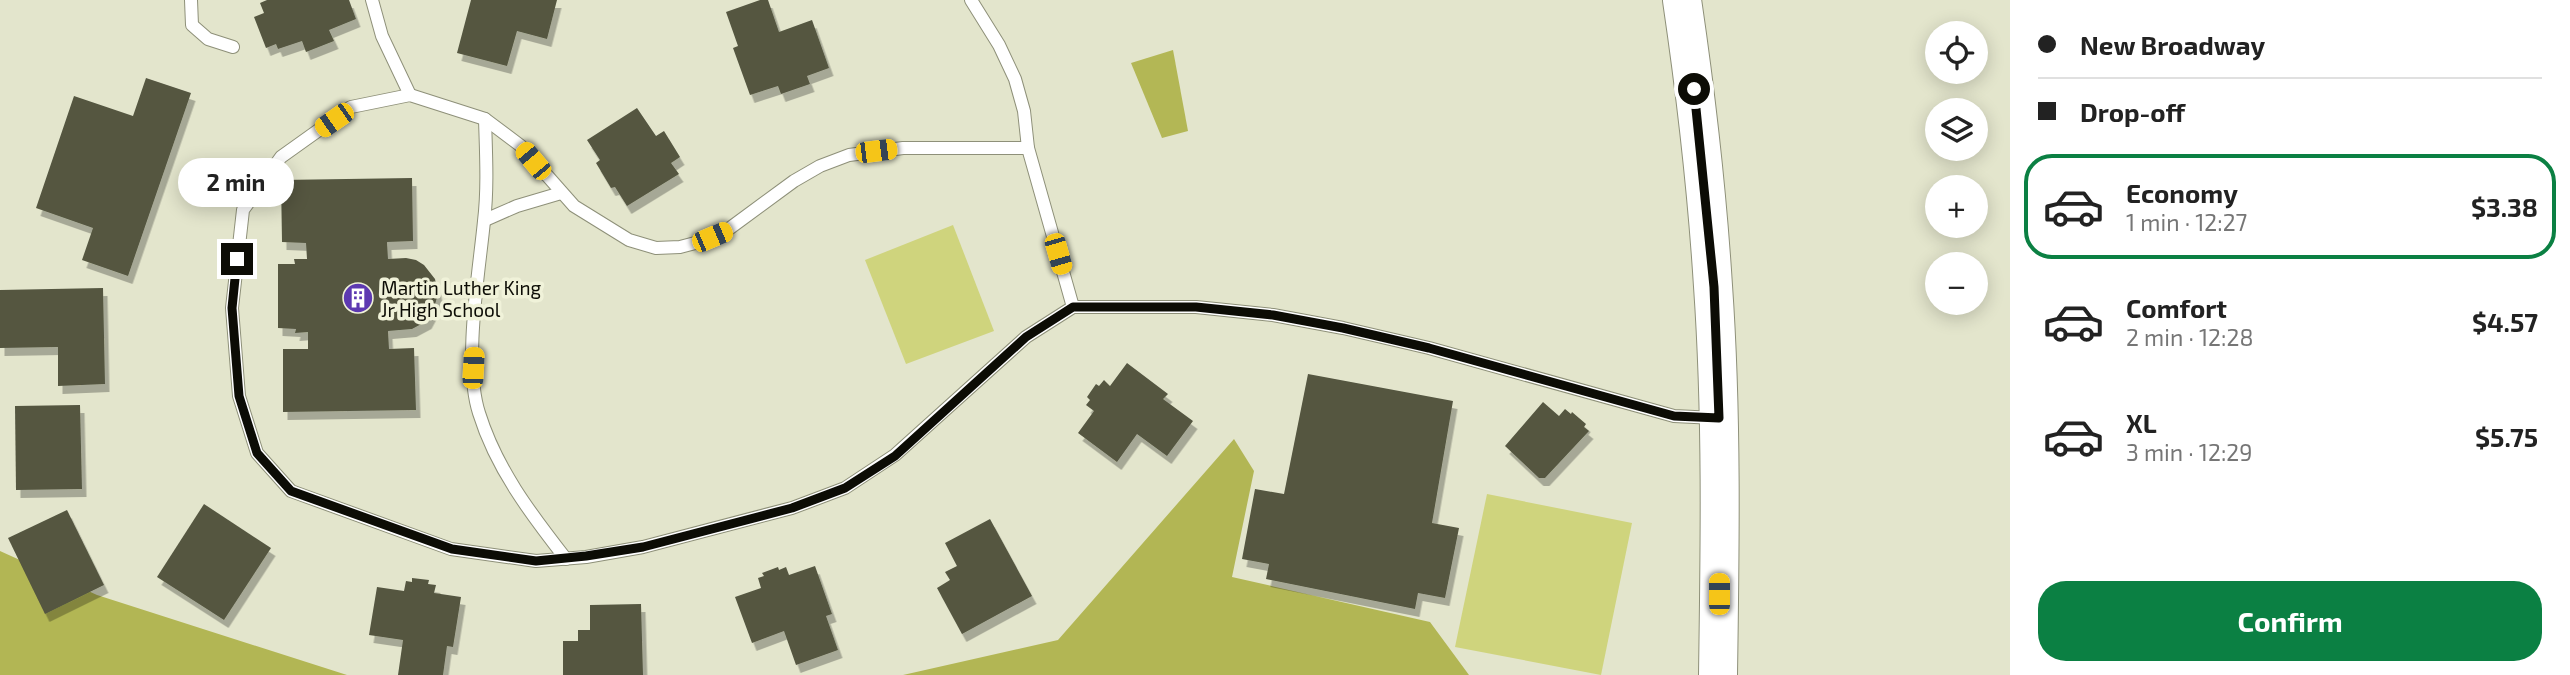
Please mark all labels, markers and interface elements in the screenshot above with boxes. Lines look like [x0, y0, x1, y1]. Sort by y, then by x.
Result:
map controls [1925, 21, 1988, 315]
button: locate [1925, 21, 1988, 84]
text: New Broadway [2080, 29, 2265, 60]
route start [1678, 73, 1710, 105]
text: Drop-off [2080, 96, 2185, 127]
button: layers [1925, 98, 1988, 161]
car [311, 99, 358, 141]
car [512, 138, 555, 184]
car [854, 138, 899, 164]
callout: 2 min [179, 158, 295, 206]
text: 2 min [207, 168, 265, 196]
button: + [1925, 175, 1988, 238]
icon: car [2042, 175, 2105, 238]
text: Economy [2126, 177, 2238, 208]
text: $3.38 [2471, 191, 2538, 222]
text: 1 min · 12:27 [2126, 208, 2247, 236]
car [689, 219, 736, 255]
car [1043, 231, 1074, 277]
route end [221, 243, 253, 275]
button: − [1925, 252, 1988, 315]
place label: Martin Luther King Jr High School [381, 276, 541, 321]
building icon: Martin Luther King Jr High School [341, 281, 375, 315]
icon: car [2042, 290, 2105, 353]
text: Comfort [2126, 292, 2227, 323]
text: $4.57 [2472, 306, 2538, 337]
text: 2 min · 12:28 [2126, 323, 2253, 351]
car [462, 346, 485, 390]
icon: car [2042, 405, 2105, 468]
text: XL [2126, 407, 2157, 438]
text: $5.75 [2475, 421, 2538, 452]
text: 3 min · 12:29 [2126, 438, 2252, 466]
car [1709, 573, 1730, 615]
button: Confirm [2038, 581, 2542, 661]

